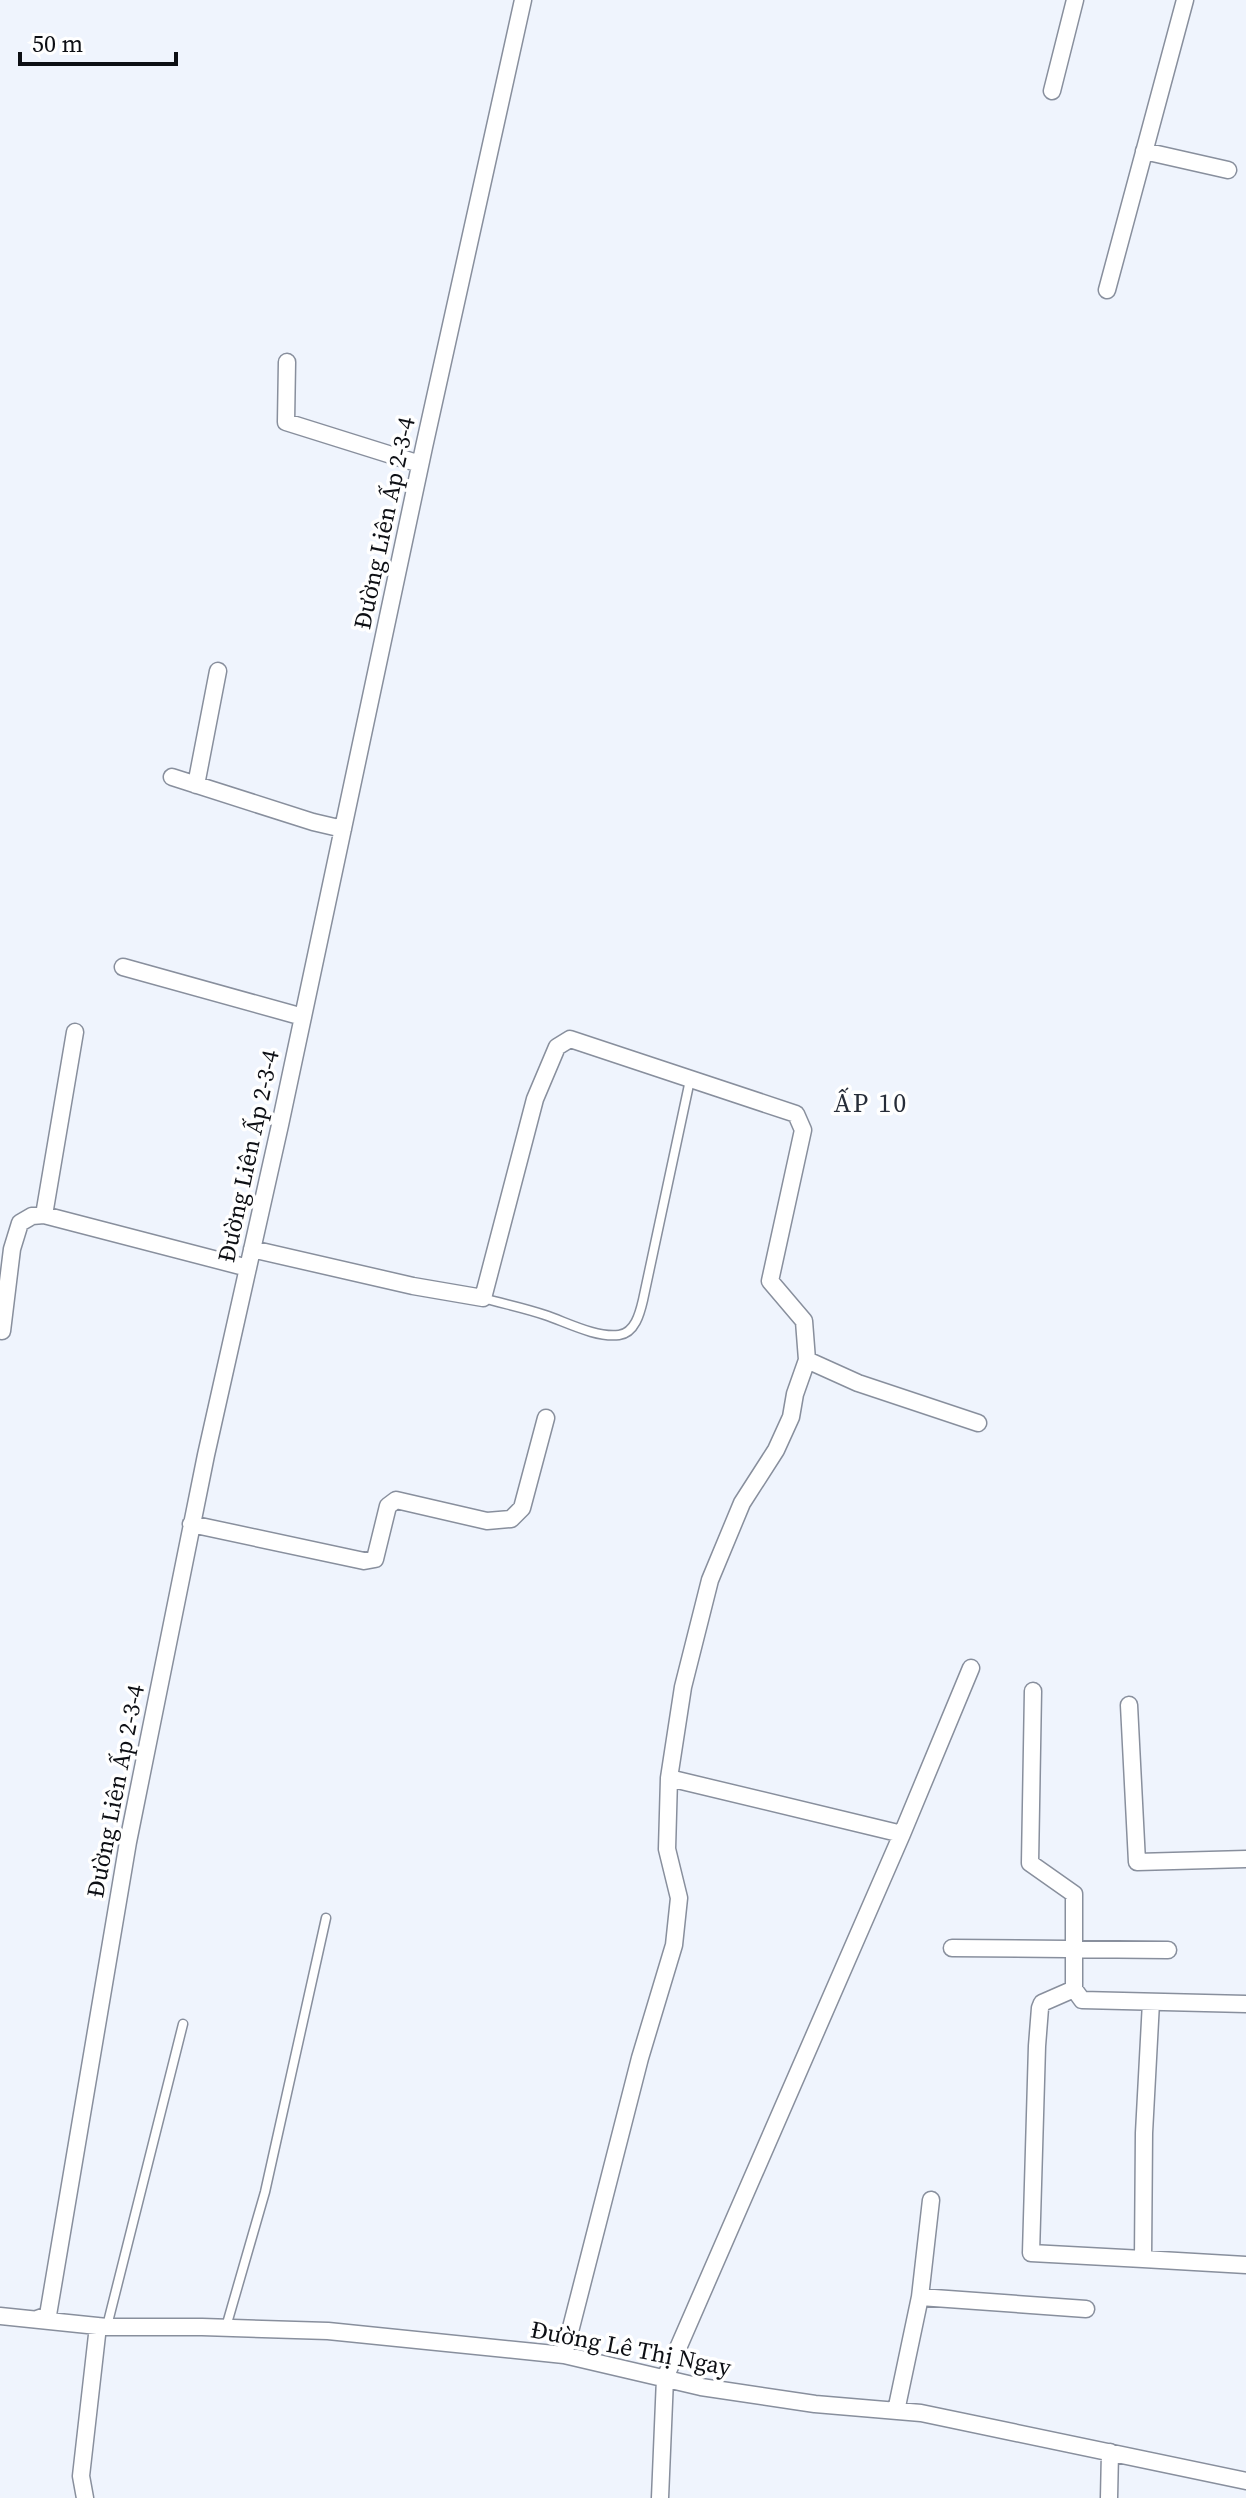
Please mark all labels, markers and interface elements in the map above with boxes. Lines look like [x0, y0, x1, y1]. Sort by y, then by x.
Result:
scale bar [20, 16, 176, 66]
text: 50 m [32, 27, 83, 60]
street label: Đường Liên Ấp 2-3-4 [345, 414, 423, 632]
street label: Đường Liên Ấp 2-3-4 [209, 1047, 287, 1265]
district label: ẤP 10 [834, 1085, 908, 1121]
street label: Đường Liên Ấp 2-3-4 [78, 1682, 152, 1900]
street label: Đường Lê Thị Ngay [528, 2312, 735, 2384]

